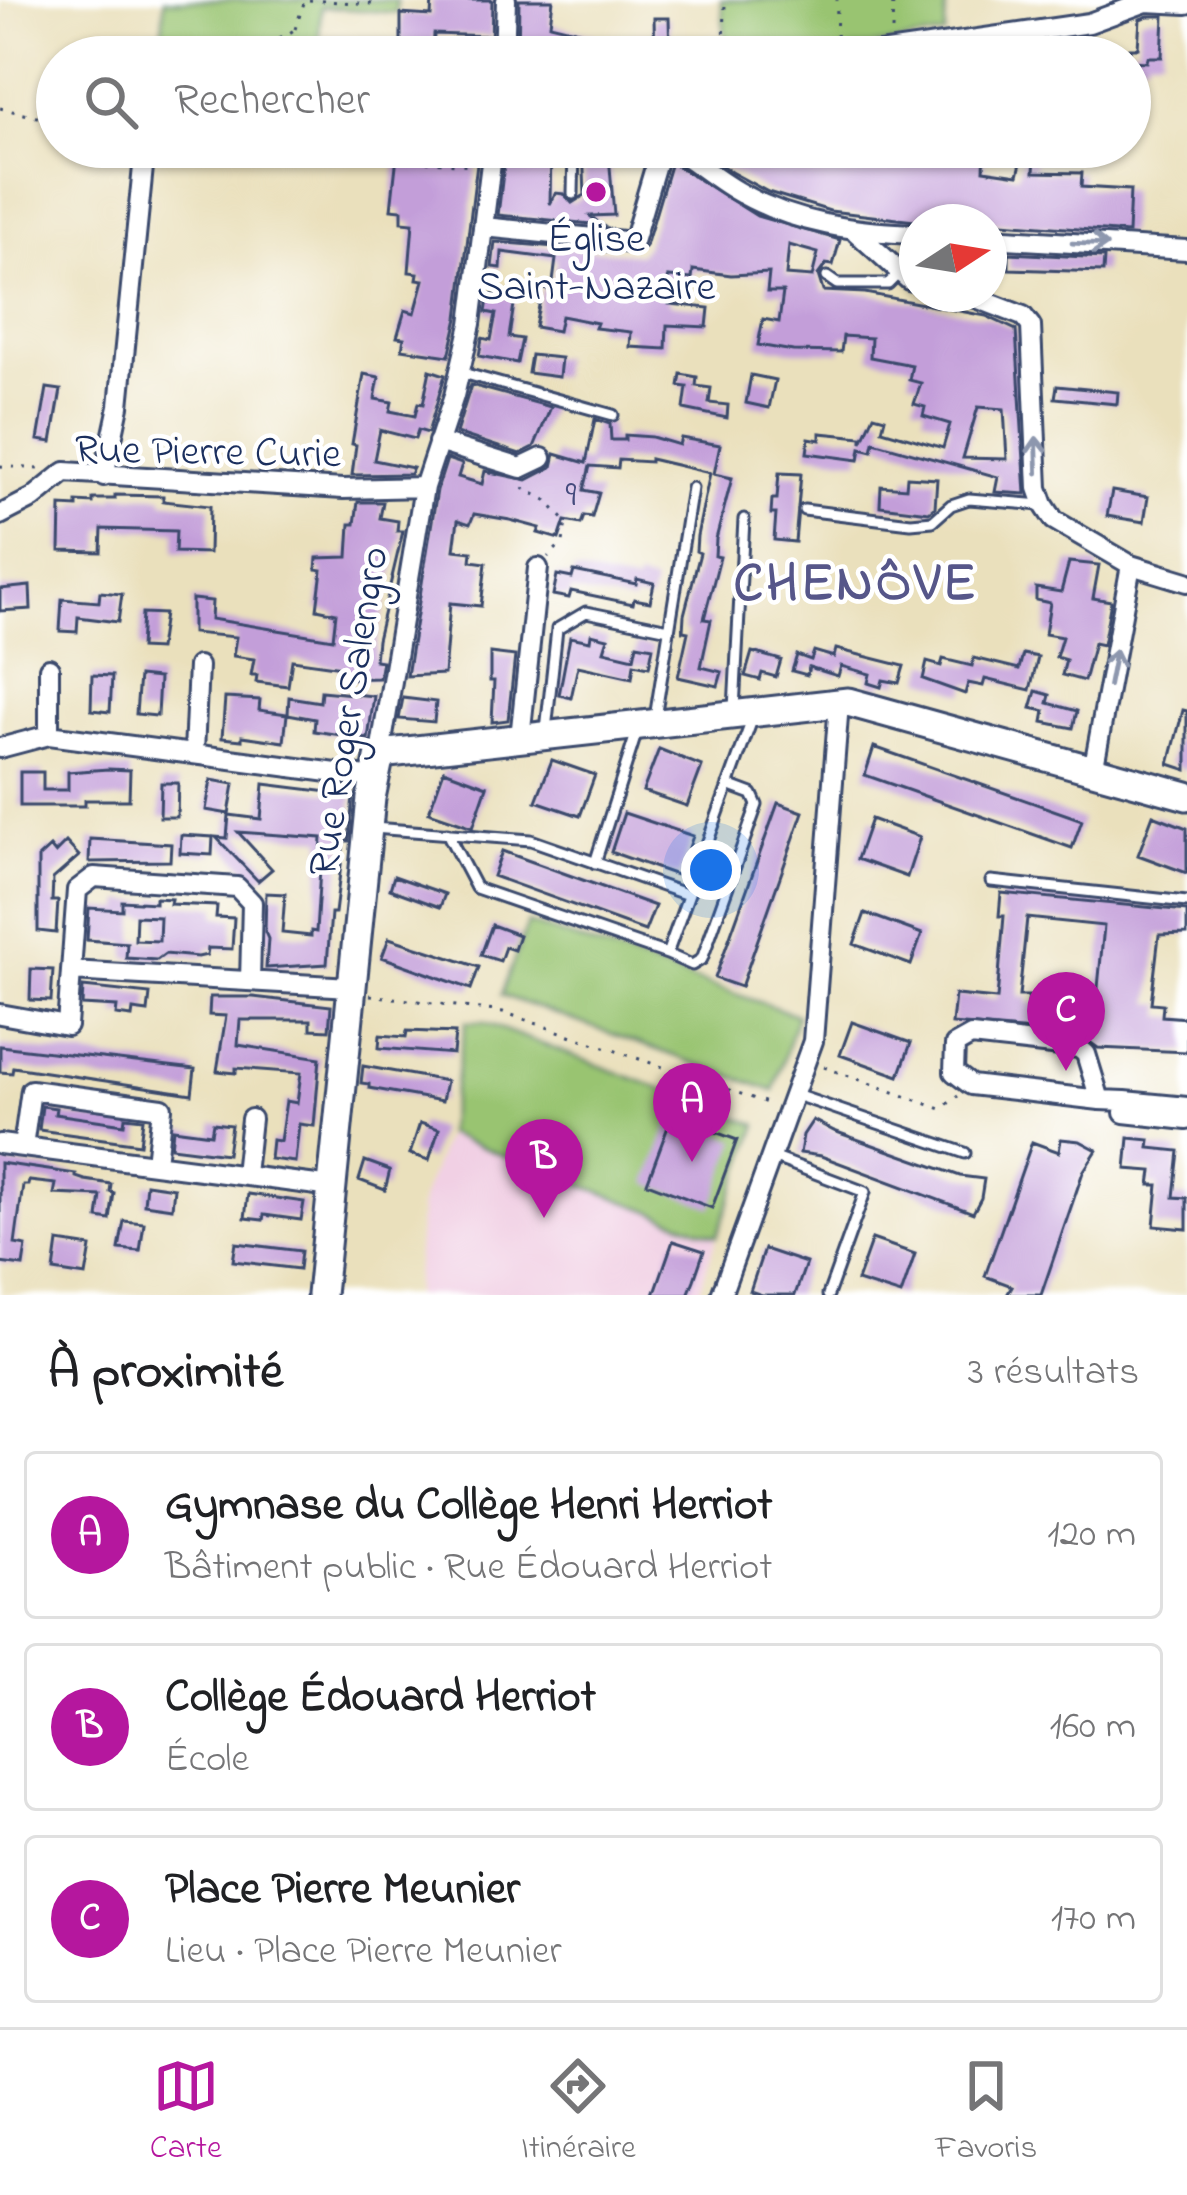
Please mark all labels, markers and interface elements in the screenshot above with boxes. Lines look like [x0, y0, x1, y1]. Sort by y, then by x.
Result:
search box [36, 36, 1151, 168]
icon: search [78, 69, 144, 135]
text: Rechercher [174, 69, 370, 135]
marker: Église Saint-Nazaire [583, 179, 609, 205]
north arrow [899, 204, 1007, 312]
place label: Église Saint-Nazaire [477, 210, 715, 319]
one-way arrow [1070, 233, 1109, 256]
street label: Rue Pierre Curie [74, 421, 342, 486]
one-way arrow [1025, 436, 1048, 475]
house number: 9 [566, 470, 577, 523]
street label: Rue Roger Salengro [294, 543, 407, 881]
district label: CHENÔVE [734, 547, 978, 625]
one-way arrow [1102, 649, 1124, 688]
your location [681, 840, 741, 900]
pin: C [1027, 972, 1105, 1071]
pin: A [653, 1063, 731, 1162]
pin: B [505, 1119, 583, 1218]
text: À proximité [48, 1336, 283, 1411]
text: 3 résultats [968, 1345, 1139, 1402]
text: Gymnase du Collège Henri Herriot [165, 1474, 772, 1540]
text: A [78, 1507, 102, 1564]
text: 120 m [1047, 1507, 1136, 1564]
text: Bâtiment public · Rue Édouard Herriot [165, 1540, 772, 1597]
text: Collège Édouard Herriot [165, 1666, 596, 1732]
text: B [77, 1699, 103, 1756]
text: 160 m [1050, 1699, 1136, 1756]
text: École [165, 1732, 249, 1789]
text: Place Pierre Meunier [165, 1858, 520, 1924]
text: C [79, 1891, 101, 1948]
text: 170 m [1051, 1891, 1136, 1948]
text: Lieu · Place Pierre Meunier [165, 1924, 562, 1981]
tab: Carte [150, 2053, 222, 2173]
tab: Itinéraire [521, 2053, 636, 2173]
tab: Favoris [935, 2053, 1037, 2173]

